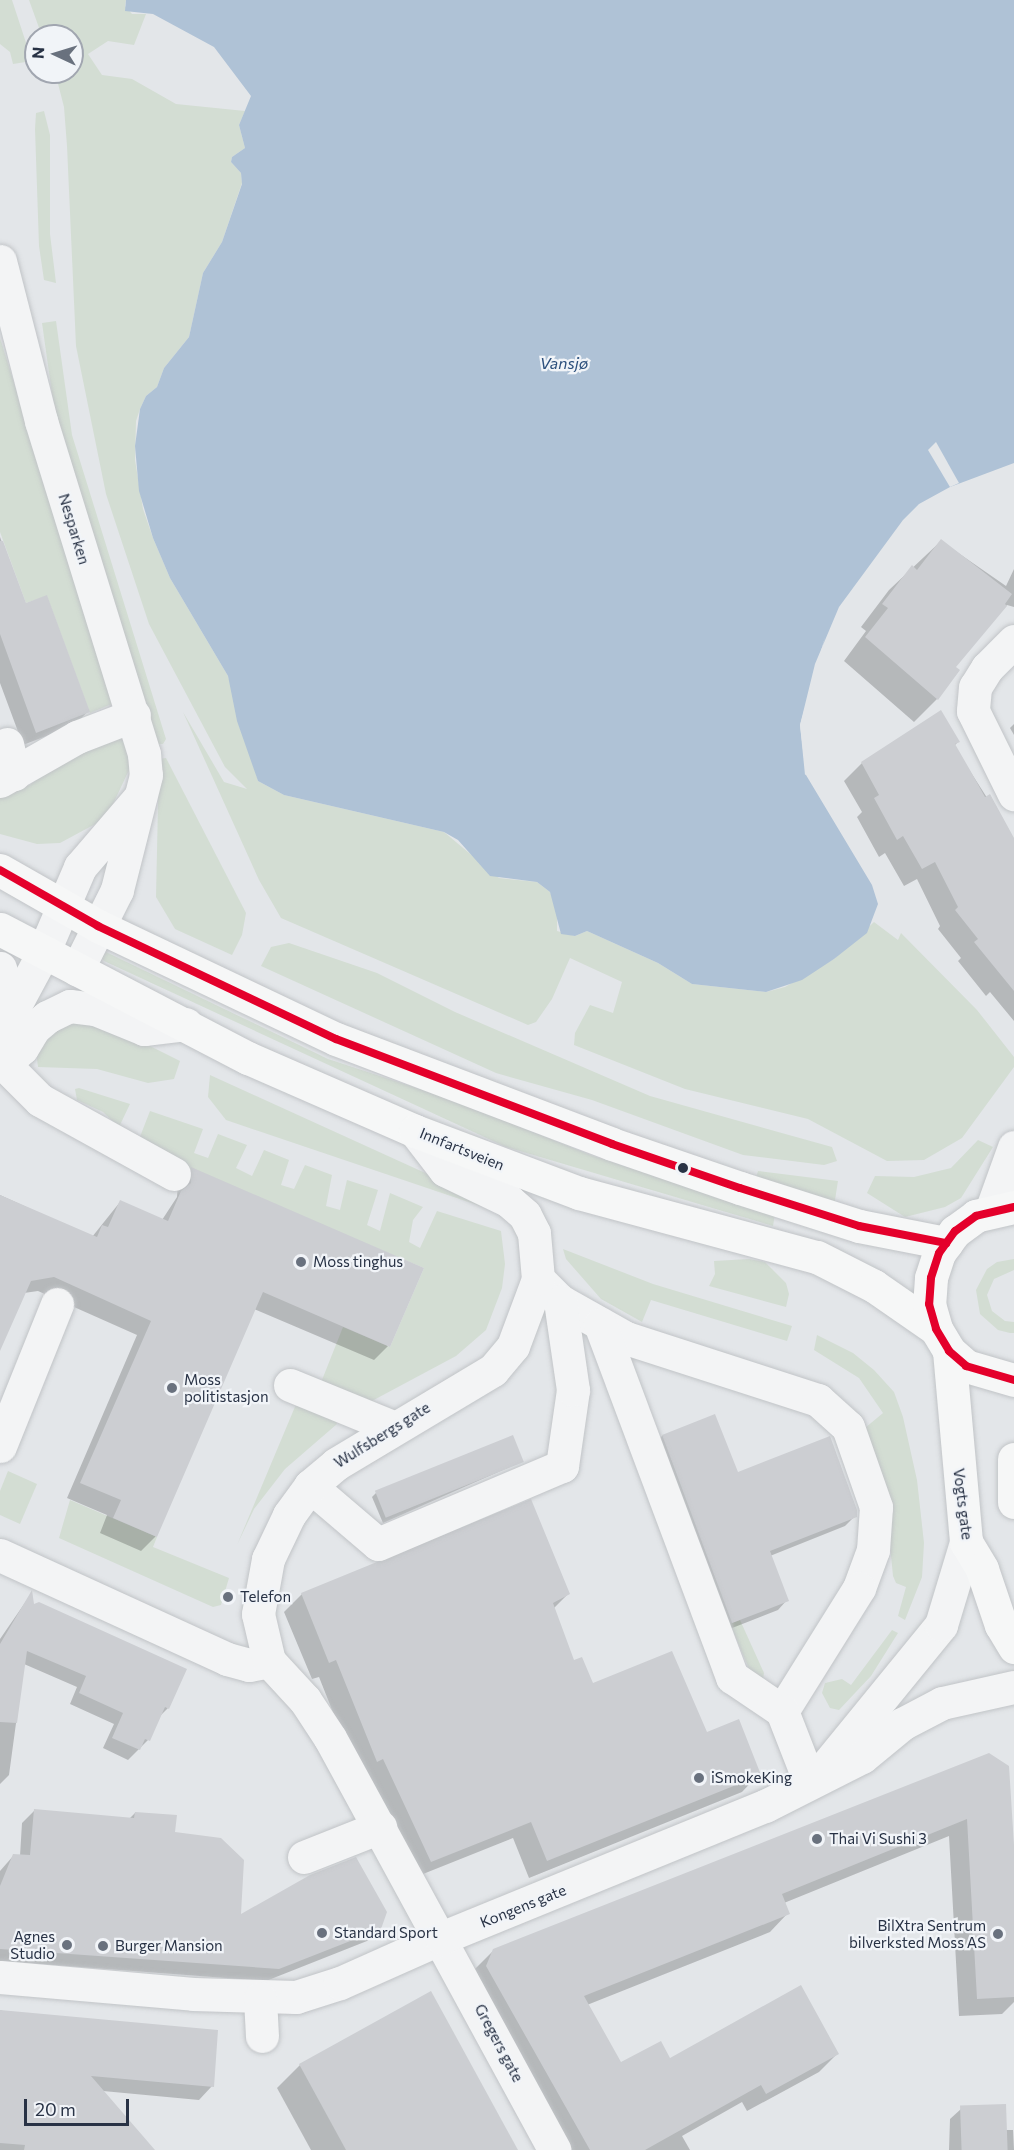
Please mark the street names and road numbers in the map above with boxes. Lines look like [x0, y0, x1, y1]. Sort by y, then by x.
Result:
street label: Nesparken [55, 491, 93, 567]
street label: Innfartsveien [417, 1124, 507, 1174]
street label: Wulfsbergs gate [331, 1398, 433, 1472]
street label: Vogts gate [950, 1467, 976, 1541]
street label: Kongens gate [477, 1881, 569, 1931]
street label: Gregers gate [471, 2001, 527, 2085]

